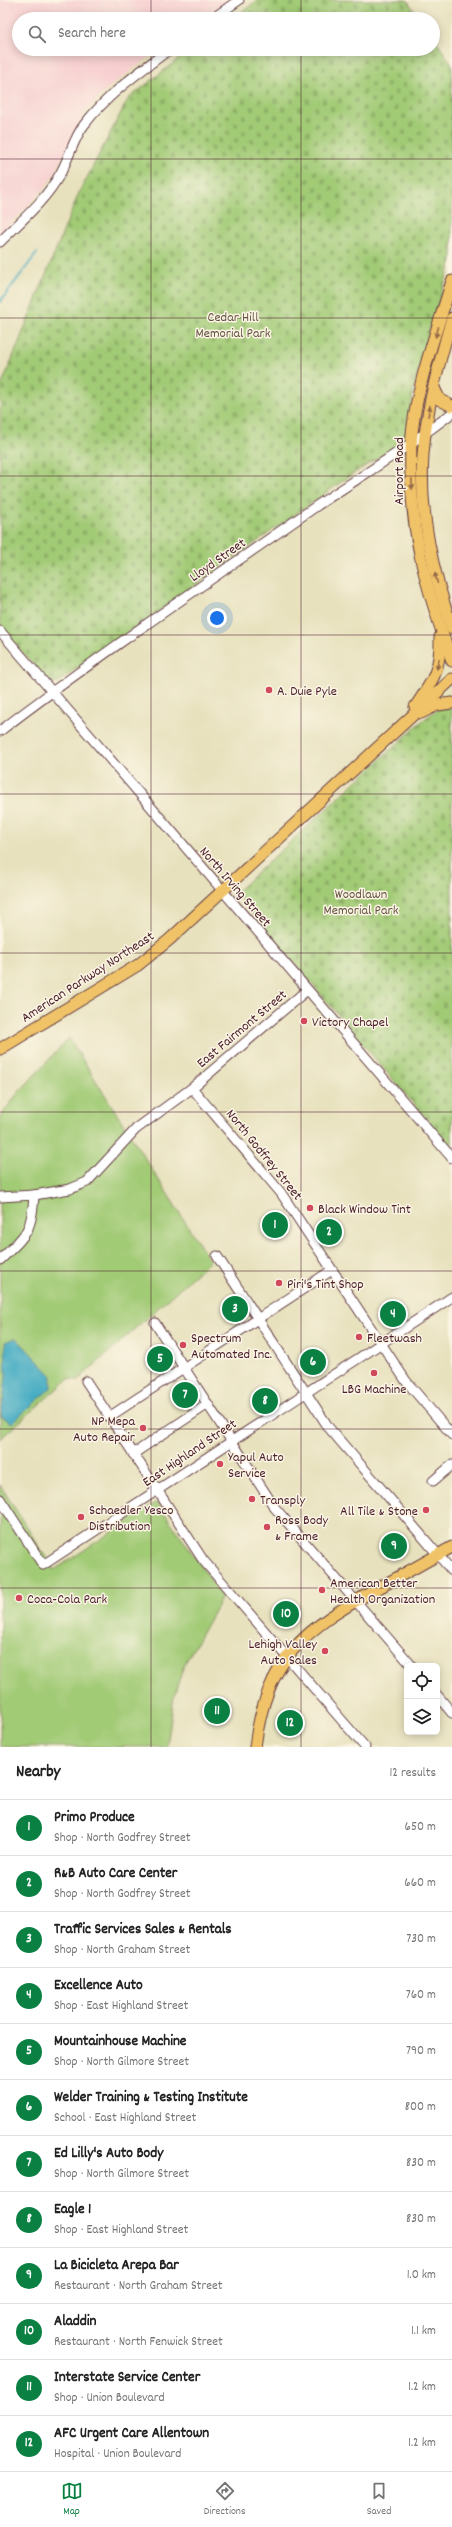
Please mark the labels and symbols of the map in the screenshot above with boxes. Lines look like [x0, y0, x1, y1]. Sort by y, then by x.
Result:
park label: Cedar Hill Memorial Park [196, 308, 271, 344]
one-way arrow [434, 326, 440, 338]
one-way arrow [426, 405, 432, 418]
street label: Airport Road [390, 437, 410, 505]
one-way arrow [409, 478, 415, 491]
street label: Lloyd Street [186, 534, 250, 587]
one-way arrow [433, 571, 439, 583]
your location [207, 608, 227, 628]
one-way arrow [435, 658, 441, 670]
place label: A. Duie Pyle [277, 682, 337, 702]
marker: A. Duie Pyle [264, 685, 274, 695]
street label: North Irving Street [194, 843, 275, 932]
park label: Woodlawn Memorial Park [324, 885, 399, 921]
street label: American Parkway Northeast [18, 927, 159, 1028]
street label: East Fairmont Street [193, 986, 292, 1073]
place label: Victory Chapel [312, 1013, 389, 1033]
marker: Victory Chapel [299, 1016, 309, 1026]
street label: North Godfrey Street [220, 1105, 307, 1205]
place label: Black Window Tint [318, 1200, 411, 1220]
marker: Black Window Tint [305, 1203, 315, 1213]
pin: 1 [262, 1210, 288, 1240]
pin: 2 [316, 1217, 342, 1247]
place label: Piri's Tint Shop [287, 1275, 364, 1295]
marker: Piri's Tint Shop [274, 1278, 284, 1288]
pin: 3 [222, 1294, 248, 1324]
pin: 4 [380, 1299, 406, 1329]
place label: Spectrum Automated Inc. [191, 1329, 272, 1365]
place label: Fleetwash [367, 1329, 422, 1349]
marker: Fleetwash [354, 1332, 364, 1342]
marker: Spectrum Automated Inc. [178, 1340, 188, 1350]
pin: 5 [147, 1344, 173, 1374]
pin: 6 [300, 1347, 326, 1377]
marker: LBG Machine [369, 1368, 379, 1378]
pin: 7 [172, 1380, 198, 1410]
place label: LBG Machine [342, 1380, 406, 1400]
pin: 8 [252, 1386, 278, 1416]
place label: NP Mepa Auto Repair [73, 1412, 136, 1448]
street label: East Highland Street [139, 1415, 241, 1493]
marker: NP Mepa Auto Repair [138, 1423, 148, 1433]
place label: Yapul Auto Service [228, 1448, 284, 1484]
marker: Yapul Auto Service [215, 1459, 225, 1469]
place label: Transply [260, 1491, 306, 1511]
marker: Transply [247, 1494, 257, 1504]
place label: Schaedler Yesco Distribution [89, 1501, 173, 1537]
place label: All Tile & Stone [340, 1502, 418, 1522]
marker: All Tile & Stone [421, 1505, 431, 1515]
place label: Ross Body & Frame [275, 1511, 328, 1547]
marker: Schaedler Yesco Distribution [76, 1512, 86, 1522]
marker: Ross Body & Frame [262, 1522, 272, 1532]
pin: 9 [381, 1531, 407, 1561]
place label: American Better Health Organization [330, 1574, 435, 1610]
marker: American Better Health Organization [317, 1585, 327, 1595]
place label: Coca-Cola Park [27, 1590, 107, 1610]
marker: Coca-Cola Park [14, 1593, 24, 1603]
pin: 10 [273, 1599, 299, 1629]
place label: Lehigh Valley Auto Sales [249, 1635, 317, 1671]
marker: Lehigh Valley Auto Sales [320, 1646, 330, 1656]
pin: 11 [204, 1696, 230, 1726]
pin: 12 [277, 1708, 303, 1738]

